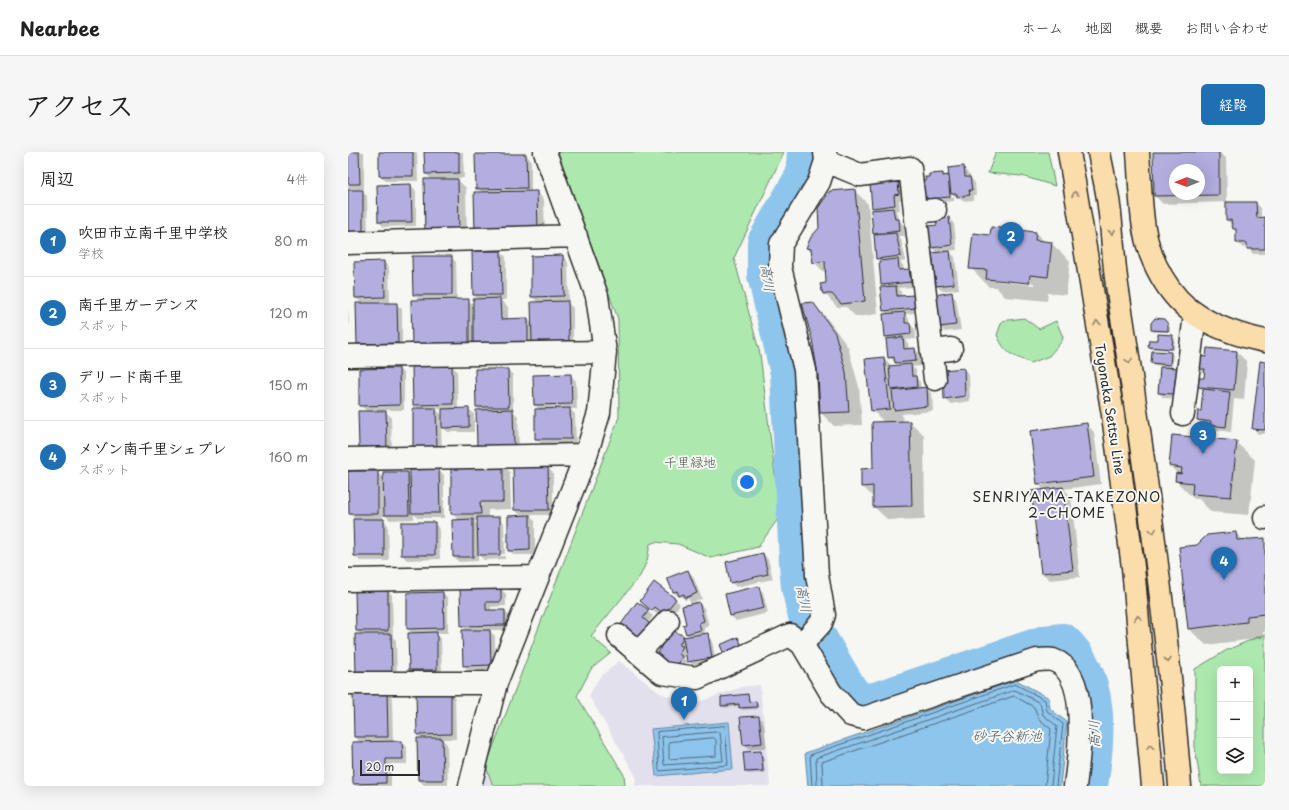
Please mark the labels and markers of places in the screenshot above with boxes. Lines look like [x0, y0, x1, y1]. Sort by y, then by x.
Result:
pin: 2 [998, 222, 1024, 255]
pin: 3 [1190, 421, 1216, 454]
pin: 4 [1211, 547, 1237, 580]
pin: 1 [671, 687, 697, 720]

